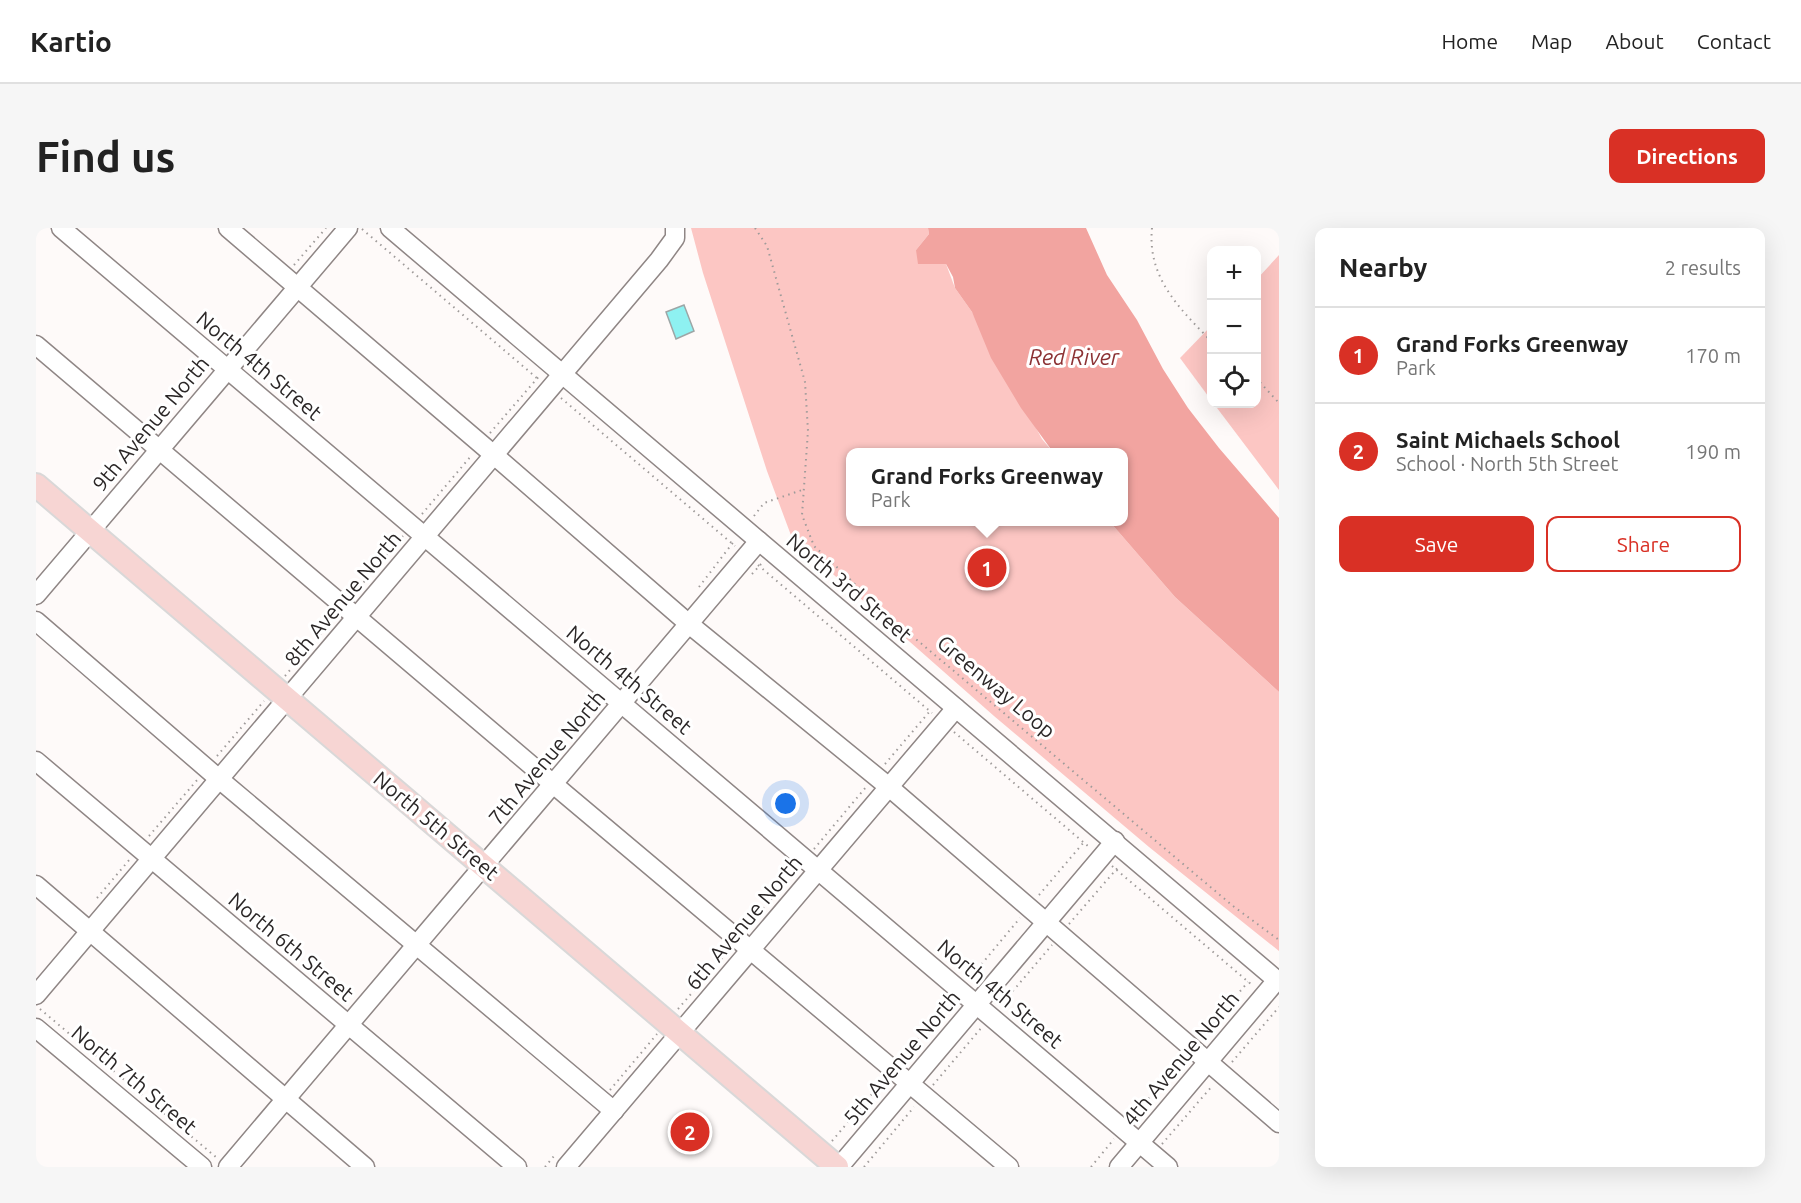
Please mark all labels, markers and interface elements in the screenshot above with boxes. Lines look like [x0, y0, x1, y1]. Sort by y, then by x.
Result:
text: Kartio [30, 26, 112, 57]
text: Home [1441, 29, 1498, 53]
text: Map [1531, 29, 1572, 53]
text: About [1605, 29, 1664, 53]
text: Contact [1697, 29, 1771, 53]
button: Directions [1609, 129, 1765, 183]
text: Find us [36, 133, 175, 180]
map controls [1207, 246, 1261, 408]
button: + [1207, 246, 1261, 300]
text: Nearby [1339, 253, 1427, 282]
text: 2 results [1665, 256, 1741, 279]
button: − [1207, 300, 1261, 354]
street label: North 4th Street [192, 306, 327, 425]
text: Grand Forks Greenway [1396, 331, 1628, 356]
water label: Red River [1029, 344, 1120, 369]
text: 1 [1353, 344, 1364, 367]
text: 170 m [1685, 344, 1741, 367]
street label: 9th Avenue North [87, 351, 213, 495]
button: locate [1207, 354, 1261, 408]
text: Park [1396, 356, 1436, 379]
text: Saint Michaels School [1396, 427, 1620, 452]
text: 2 [1353, 440, 1364, 463]
text: 190 m [1685, 440, 1741, 463]
popup [846, 448, 1128, 526]
text: School · North 5th Street [1396, 452, 1618, 475]
text: Grand Forks Greenway [871, 463, 1103, 488]
text: Park [871, 488, 911, 511]
button: Save [1339, 516, 1534, 572]
button: Share [1546, 516, 1741, 572]
street label: 8th Avenue North [279, 526, 405, 670]
street label: North 3rd Street [782, 528, 917, 647]
pin: 1 [968, 546, 1006, 590]
street label: North 4th Street [562, 620, 697, 739]
street label: Greenway Loop [933, 630, 1060, 743]
street label: 7th Avenue North [483, 685, 609, 829]
street label: North 5th Street [369, 766, 504, 885]
your location [771, 789, 800, 818]
street label: 6th Avenue North [680, 850, 806, 994]
street label: North 6th Street [224, 887, 359, 1006]
street label: North 4th Street [933, 934, 1068, 1053]
street label: 5th Avenue North [838, 985, 964, 1129]
street label: 4th Avenue North [1117, 986, 1243, 1130]
street label: North 7th Street [67, 1020, 202, 1139]
pin: 2 [670, 1110, 710, 1154]

